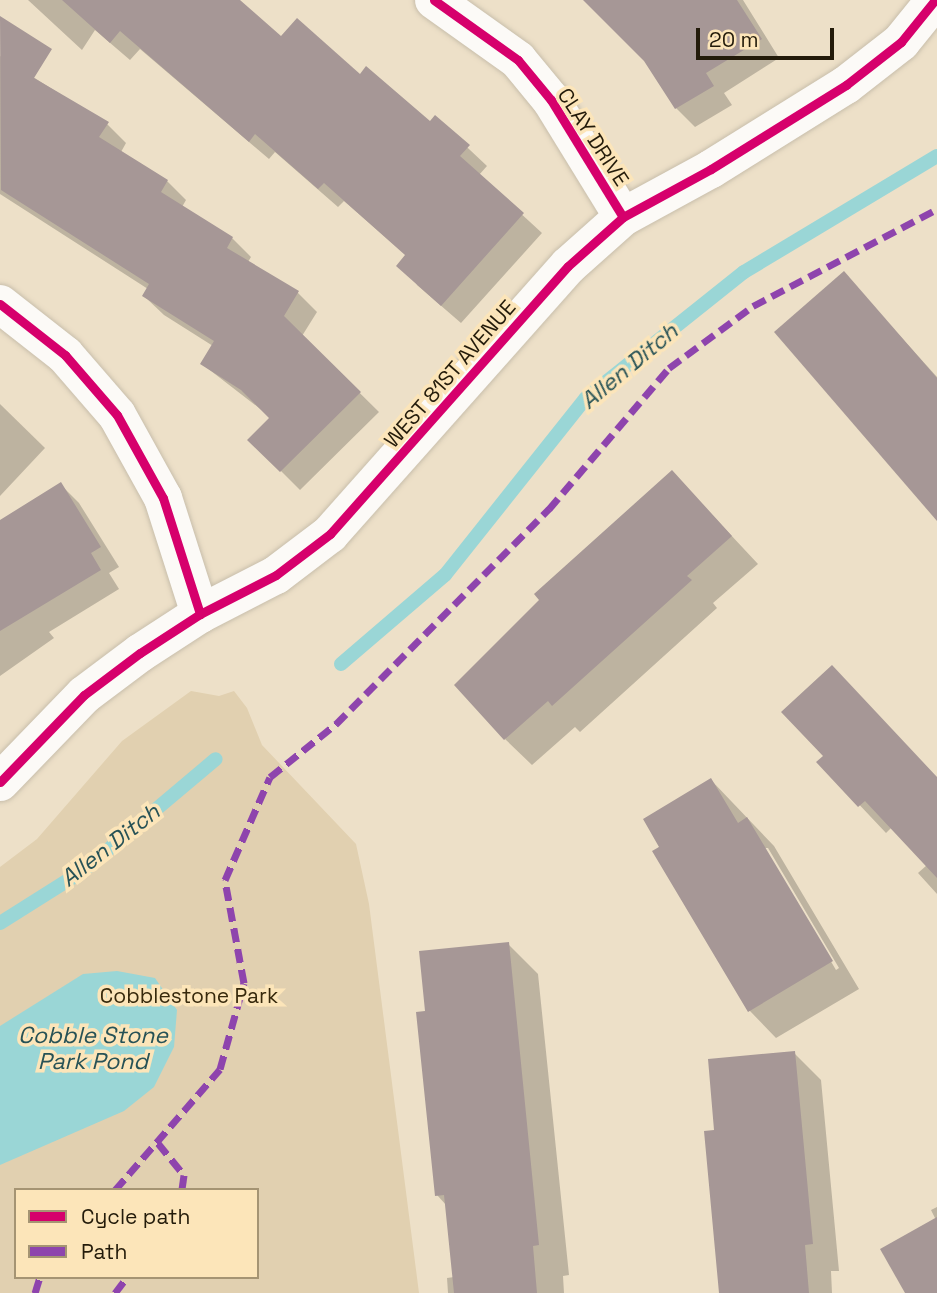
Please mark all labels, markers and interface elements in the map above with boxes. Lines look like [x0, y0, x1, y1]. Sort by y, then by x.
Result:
scale bar [699, 14, 837, 58]
text: 20 m [709, 26, 759, 53]
street label: CLAY DRIVE [552, 83, 634, 191]
street label: WEST 81ST AVENUE [379, 295, 521, 453]
water label: Allen Ditch [575, 317, 683, 415]
water label: Allen Ditch [55, 798, 165, 892]
park label: Cobblestone Park [100, 983, 278, 1009]
water label: Cobble Stone Park Pond [18, 1021, 168, 1075]
legend [14, 1188, 259, 1279]
text: Cycle path [81, 1203, 190, 1230]
text: Path [81, 1238, 127, 1265]

